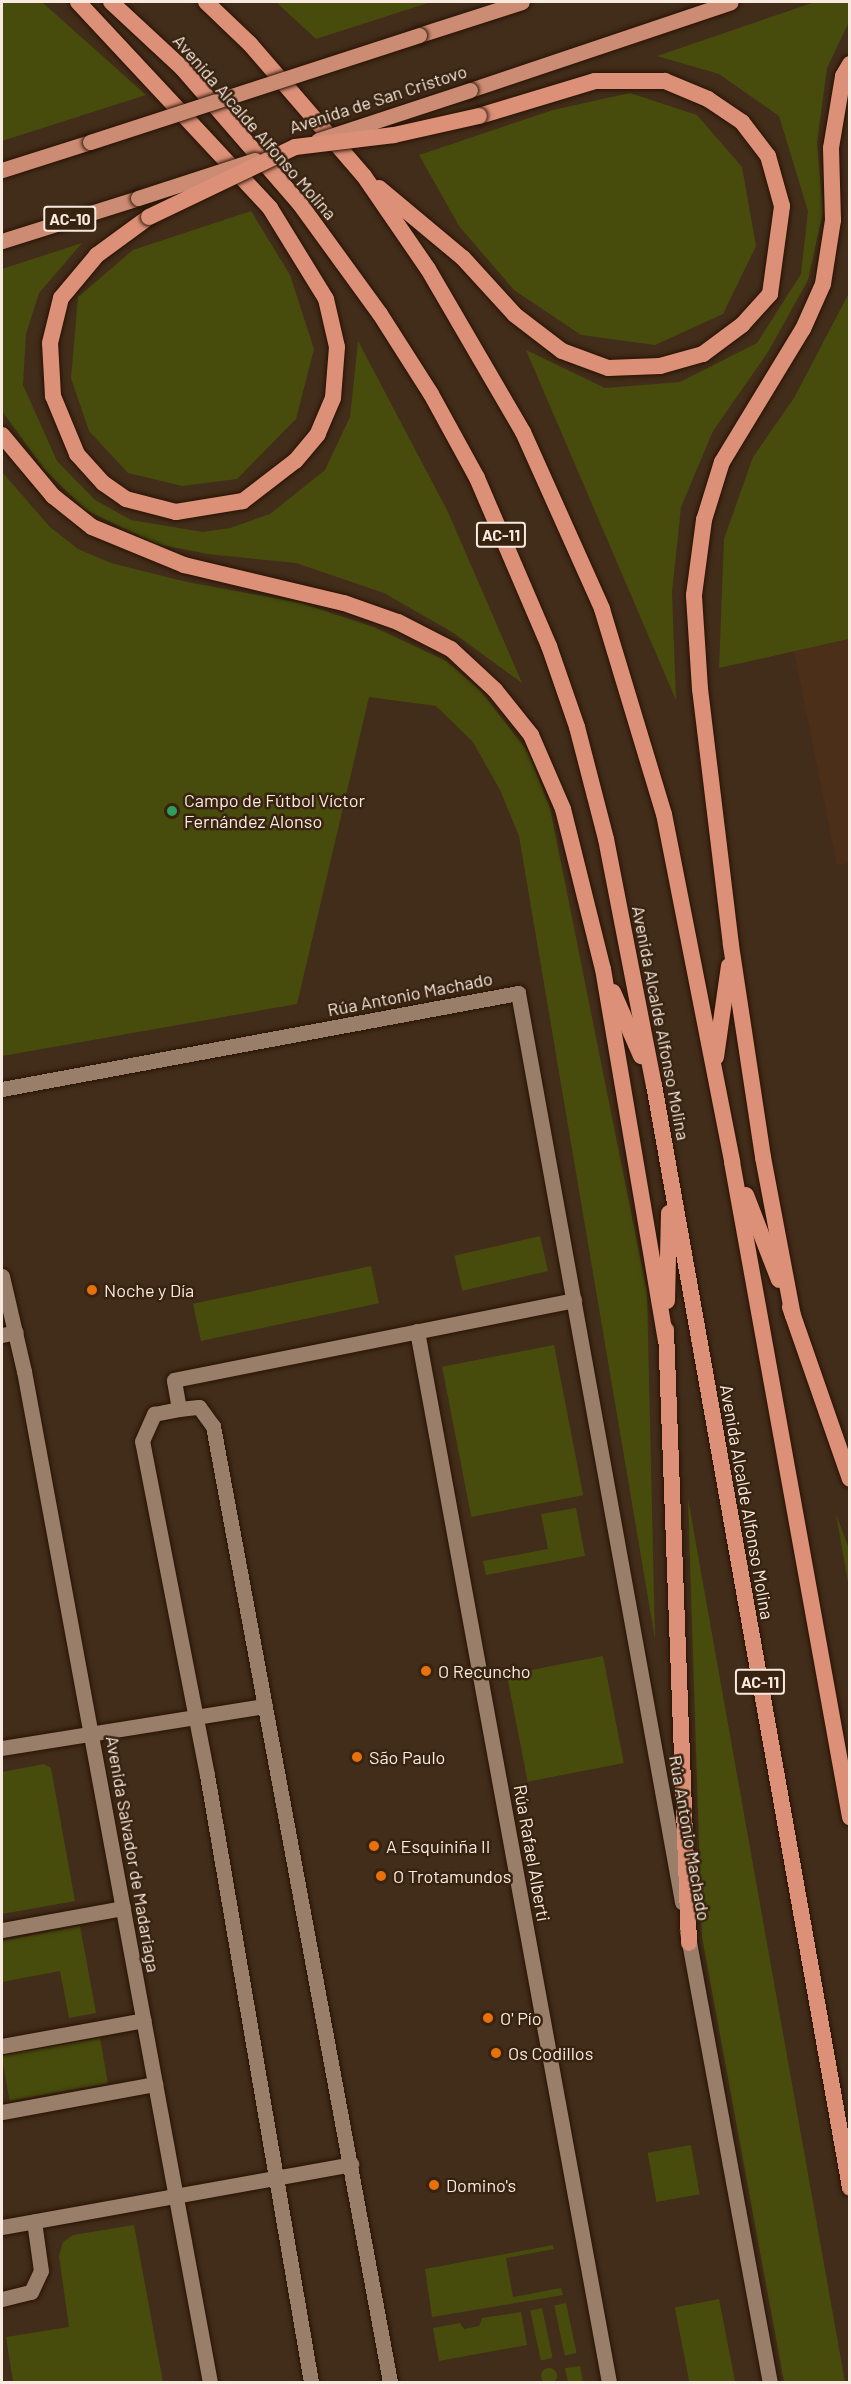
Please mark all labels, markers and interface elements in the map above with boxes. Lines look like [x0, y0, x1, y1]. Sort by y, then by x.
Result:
street label: Avenida Alcalde Alfonso Molina [169, 30, 341, 224]
street label: Avenida de San Cristovo [286, 60, 470, 138]
road number: AC-10 [43, 206, 97, 232]
road number: AC-11 [476, 522, 526, 548]
place label: Campo de Fútbol Víctor Fernández Alonso [184, 790, 365, 832]
marker: Campo de Fútbol Víctor Fernández Alonso [165, 804, 179, 818]
street label: Avenida Alcalde Alfonso Molina [628, 904, 694, 1142]
street label: Rúa Antonio Machado [326, 967, 494, 1021]
place label: Noche y Día [104, 1279, 194, 1301]
marker: Noche y Día [85, 1283, 99, 1297]
street label: Avenida Alcalde Alfonso Molina [716, 1383, 778, 1621]
place label: O Recuncho [438, 1660, 531, 1682]
marker: O Recuncho [419, 1664, 433, 1678]
road number: AC-11 [734, 1669, 786, 1695]
street label: Avenida Salvador de Madariaga [102, 1734, 164, 1974]
place label: São Paulo [369, 1746, 445, 1768]
marker: São Paulo [350, 1750, 364, 1764]
street label: Rúa Antonio Machado [665, 1753, 715, 1923]
street label: Rúa Rafael Alberti [509, 1783, 555, 1923]
place label: A Esquiniña II [386, 1835, 490, 1857]
marker: A Esquiniña II [367, 1839, 381, 1853]
place label: O Trotamundos [393, 1865, 511, 1887]
marker: O Trotamundos [374, 1869, 388, 1883]
place label: O' Pío [500, 2007, 541, 2029]
marker: O' Pío [481, 2011, 495, 2025]
place label: Os Codillos [508, 2042, 593, 2064]
marker: Os Codillos [489, 2046, 503, 2060]
place label: Domino's [446, 2174, 516, 2196]
marker: Domino's [427, 2178, 441, 2192]

